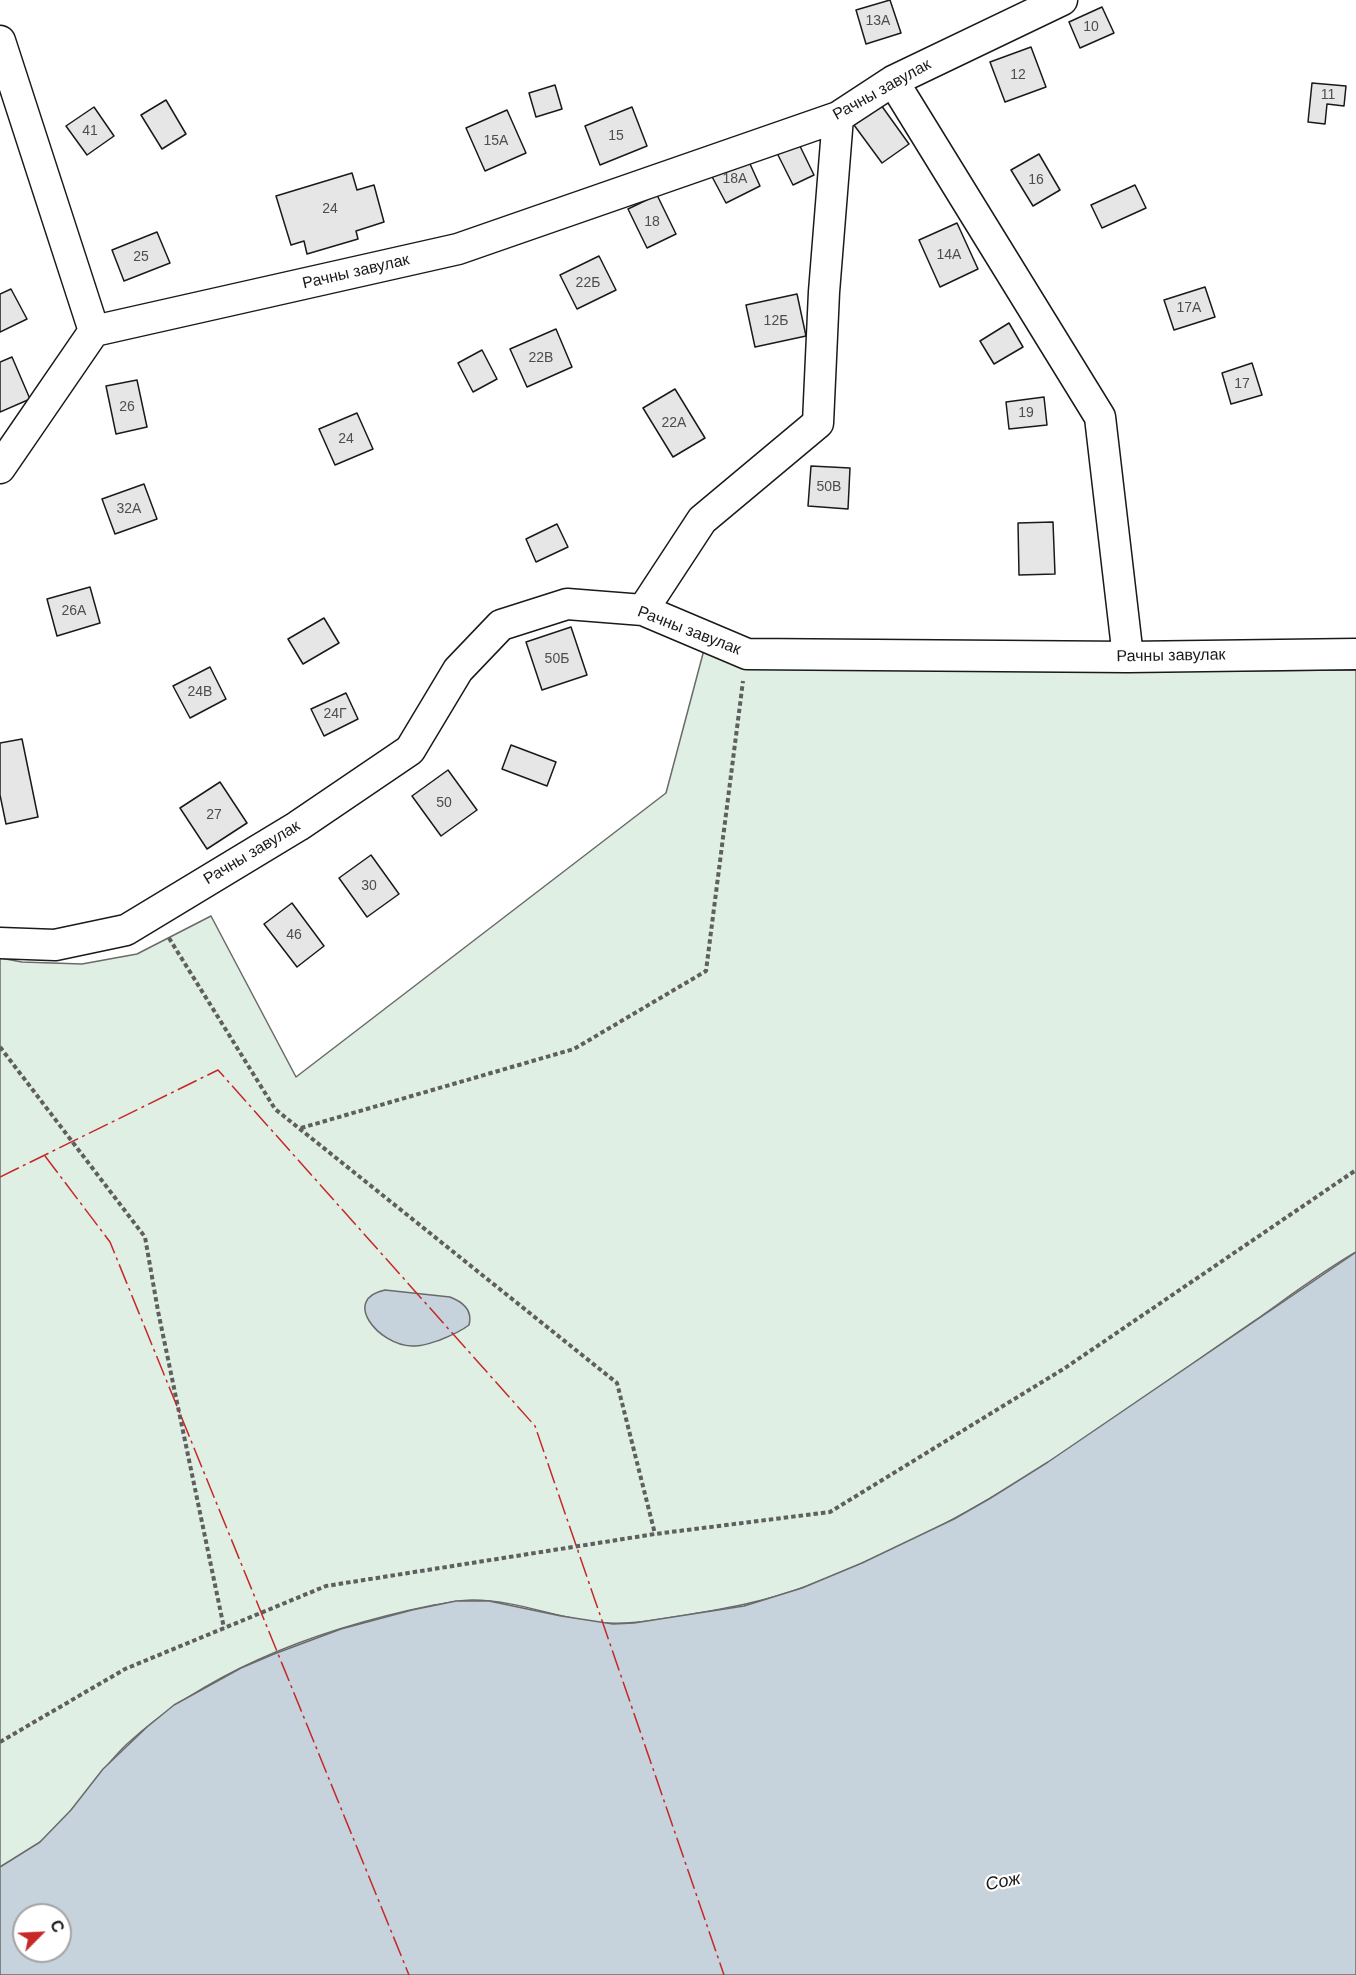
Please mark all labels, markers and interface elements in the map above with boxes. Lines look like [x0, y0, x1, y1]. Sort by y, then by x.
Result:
house number: 13А [866, 13, 890, 29]
house number: 10 [1083, 19, 1099, 35]
street label: Рачны завулак [830, 55, 934, 125]
house number: 12 [1010, 67, 1026, 83]
house number: 11 [1321, 87, 1335, 103]
house number: 41 [82, 123, 98, 139]
house number: 15 [608, 128, 624, 144]
house number: 15А [484, 133, 508, 149]
house number: 18А [723, 171, 747, 187]
house number: 16 [1028, 172, 1044, 188]
house number: 24 [322, 201, 338, 217]
house number: 18 [644, 214, 660, 230]
house number: 14А [937, 247, 961, 263]
house number: 25 [133, 249, 149, 265]
street label: Рачны завулак [301, 250, 411, 294]
house number: 22Б [576, 275, 600, 291]
house number: 17А [1177, 300, 1201, 316]
house number: 12Б [764, 313, 788, 329]
house number: 22В [529, 350, 553, 366]
house number: 17 [1234, 376, 1250, 392]
house number: 26 [119, 399, 135, 415]
house number: 19 [1018, 405, 1034, 421]
house number: 22А [662, 415, 686, 431]
house number: 24 [338, 431, 354, 447]
house number: 50В [817, 479, 841, 495]
house number: 32А [117, 501, 141, 517]
street label: Рачны завулак [635, 602, 743, 660]
house number: 26А [62, 603, 86, 619]
street label: Рачны завулак [1116, 645, 1226, 667]
house number: 50Б [545, 651, 569, 667]
house number: 24В [188, 684, 212, 700]
house number: 24Г [323, 706, 347, 722]
house number: 50 [436, 795, 452, 811]
house number: 27 [206, 807, 222, 823]
street label: Рачны завулак [200, 817, 304, 889]
house number: 30 [361, 878, 377, 894]
house number: 46 [286, 927, 302, 943]
water label: Сож [984, 1868, 1022, 1896]
north arrow [12, 1903, 72, 1963]
text: С [47, 1918, 67, 1935]

